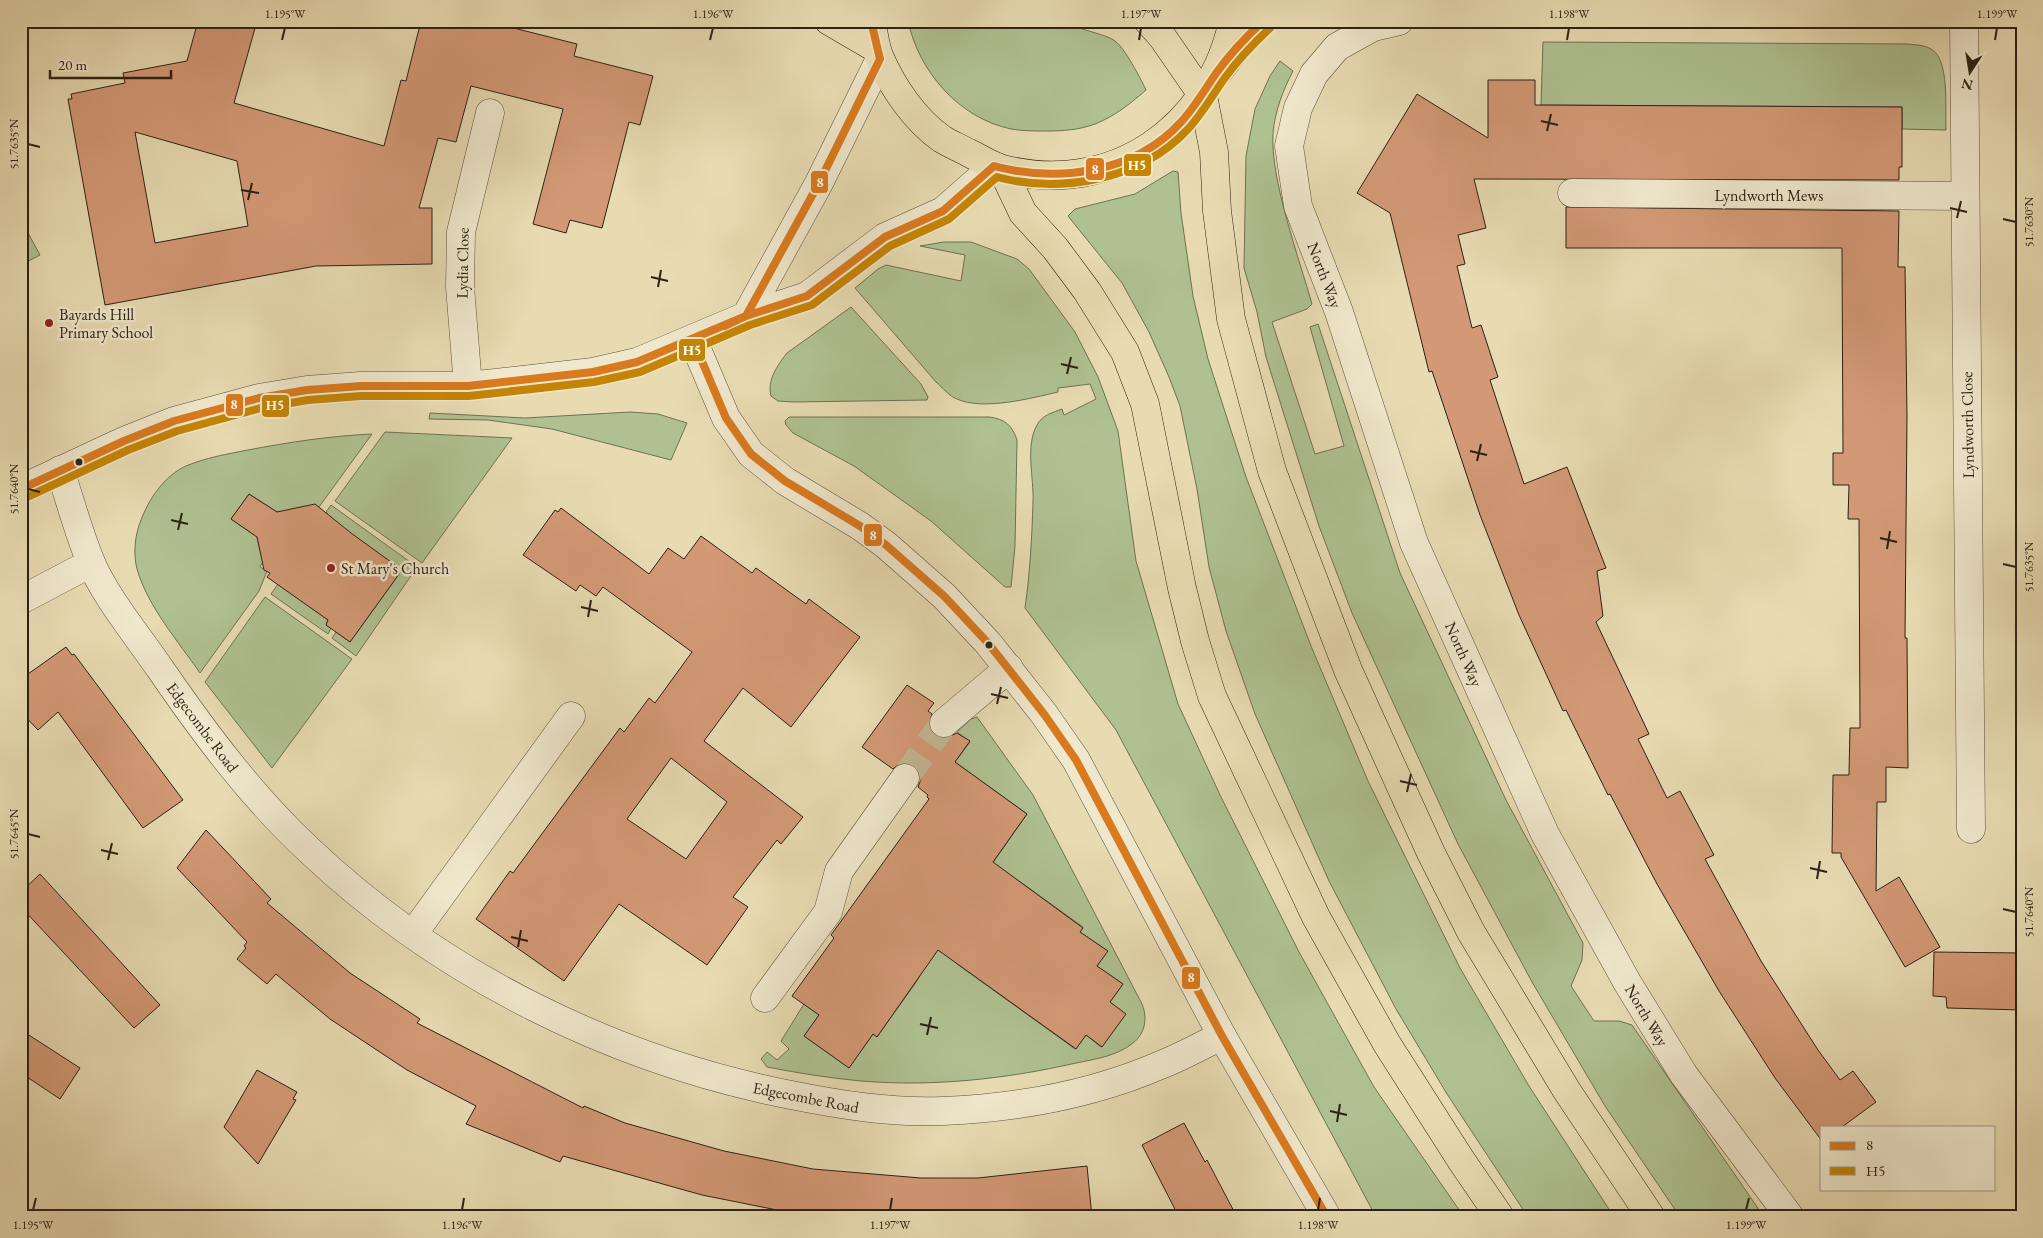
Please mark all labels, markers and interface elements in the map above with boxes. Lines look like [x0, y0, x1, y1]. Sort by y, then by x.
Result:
text: 1.195°W [265, 6, 306, 22]
text: 1.196°W [693, 6, 734, 22]
text: 1.197°W [1121, 6, 1162, 22]
text: 1.198°W [1549, 6, 1590, 22]
text: 1.199°W [1977, 6, 2018, 22]
scale bar [50, 48, 171, 80]
north arrow [1946, 48, 1996, 98]
text: 20 m [58, 55, 87, 74]
text: N [1959, 75, 1975, 95]
text: 51.7635°N [6, 118, 22, 169]
line badge: H5 [1123, 153, 1152, 177]
text: H5 [1128, 156, 1146, 174]
line badge: 8 [1085, 157, 1105, 181]
text: 8 [1091, 160, 1099, 178]
line badge: 8 [810, 170, 829, 194]
text: 8 [816, 173, 824, 191]
street label: Lyndworth Mews [1715, 185, 1823, 206]
text: 51.7630°N [2021, 196, 2037, 247]
street label: Lydia Close [451, 227, 474, 299]
street label: North Way [1302, 239, 1347, 312]
place label: Bayards Hill Primary School [59, 304, 153, 343]
marker: Bayards Hill Primary School [43, 317, 55, 329]
line badge: H5 [678, 338, 706, 362]
text: H5 [683, 341, 701, 359]
street label: Lyndworth Close [1956, 371, 1979, 479]
line badge: 8 [225, 393, 244, 417]
line badge: H5 [261, 394, 290, 418]
text: 8 [230, 395, 238, 413]
text: H5 [266, 396, 284, 414]
unlabelled marker [74, 457, 84, 467]
text: 51.7640°N [6, 463, 22, 514]
line badge: 8 [863, 523, 883, 547]
text: 8 [869, 526, 877, 544]
text: 51.7635°N [2021, 541, 2037, 592]
place label: St Mary's Church [341, 558, 449, 579]
marker: St Mary's Church [325, 562, 337, 574]
street label: North Way [1440, 619, 1488, 691]
unlabelled marker [984, 640, 994, 650]
street label: Edgecombe Road [162, 678, 244, 777]
text: 51.7645°N [6, 808, 22, 859]
text: 51.7640°N [2021, 886, 2037, 937]
line badge: 8 [1181, 966, 1201, 990]
text: 8 [1187, 968, 1195, 986]
street label: North Way [1620, 980, 1674, 1051]
street label: Edgecombe Road [751, 1077, 862, 1118]
legend [1820, 1126, 1996, 1190]
text: 8 [1866, 1135, 1873, 1154]
text: H5 [1866, 1161, 1885, 1180]
text: 1.195°W [13, 1217, 54, 1233]
text: 1.196°W [442, 1217, 483, 1233]
text: 1.197°W [870, 1217, 911, 1233]
text: 1.198°W [1298, 1217, 1339, 1233]
text: 1.199°W [1726, 1217, 1767, 1233]

